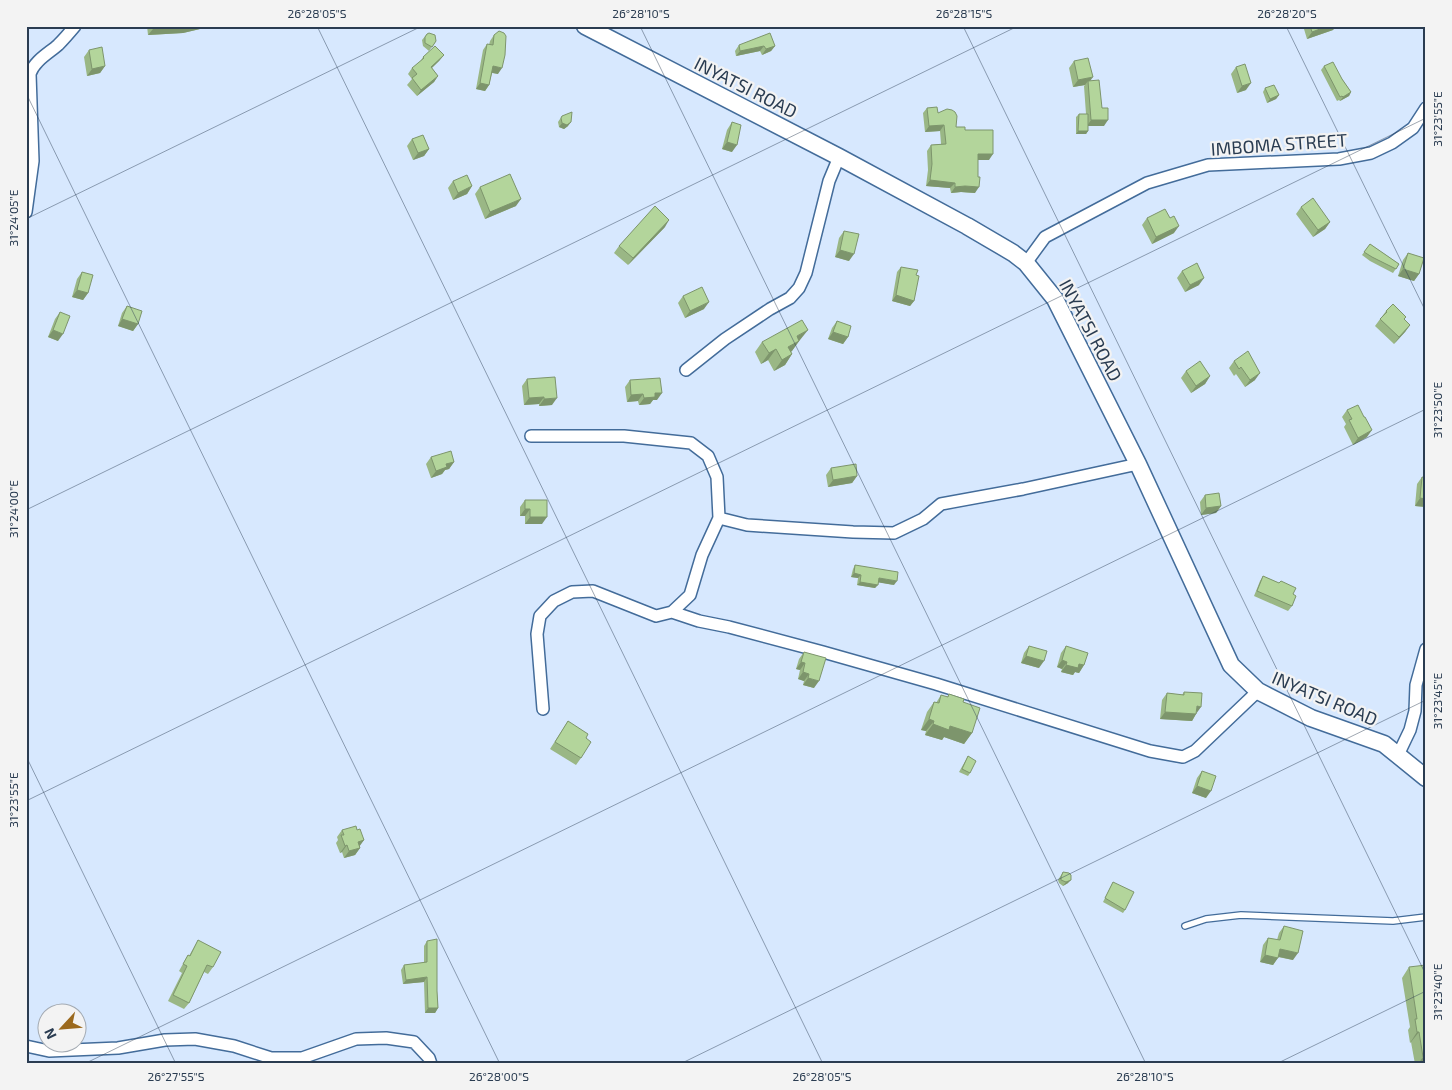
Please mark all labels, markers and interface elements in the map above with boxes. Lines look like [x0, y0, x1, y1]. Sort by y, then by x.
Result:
text: 26°28'05"S [287, 6, 347, 20]
text: 26°28'10"S [612, 6, 670, 20]
text: 26°28'15"S [936, 6, 993, 20]
text: 26°28'20"S [1257, 6, 1317, 20]
street label: INYATSI ROAD [691, 52, 801, 122]
text: 31°23'55"E [1430, 91, 1444, 147]
street label: IMBOMA STREET [1210, 128, 1348, 160]
text: 31°24'05"E [6, 189, 20, 247]
street label: INYATSI ROAD [1055, 275, 1127, 385]
text: 31°23'50"E [1430, 382, 1444, 438]
text: 31°24'00"E [6, 480, 20, 538]
street label: INYATSI ROAD [1269, 666, 1381, 730]
text: 31°23'45"E [1430, 673, 1444, 729]
text: 31°23'55"E [6, 772, 20, 828]
text: 31°23'40"E [1430, 963, 1444, 1021]
north arrow [38, 1002, 88, 1052]
text: N [40, 1026, 60, 1042]
text: 26°27'55"S [147, 1069, 205, 1083]
text: 26°28'00"S [469, 1069, 529, 1083]
text: 26°28'05"S [792, 1069, 852, 1083]
text: 26°28'10"S [1116, 1069, 1174, 1083]

